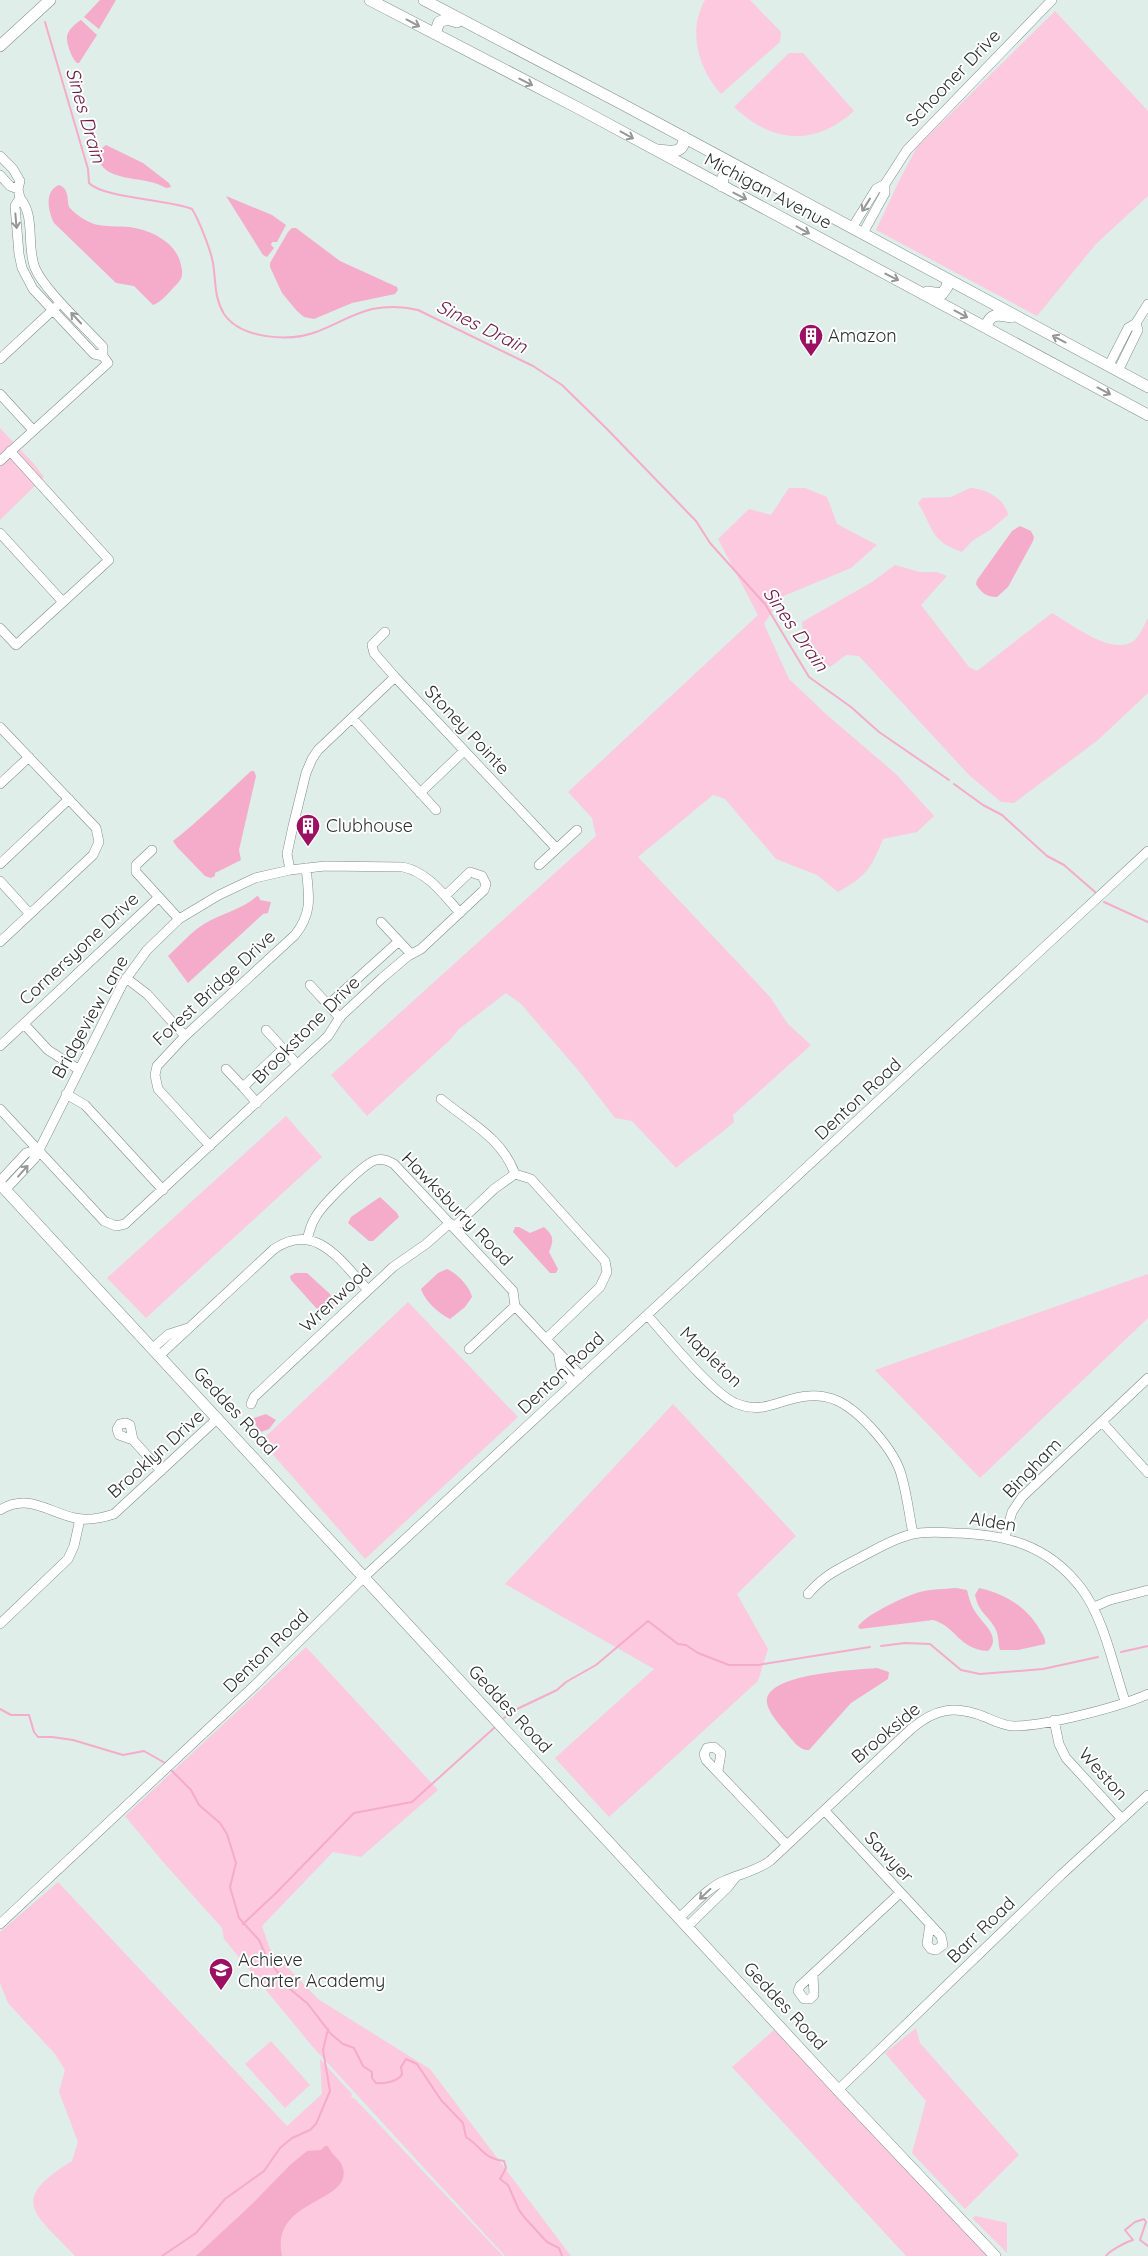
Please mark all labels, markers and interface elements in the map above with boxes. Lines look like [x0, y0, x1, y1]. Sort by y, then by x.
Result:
one-way arrow [406, 18, 421, 28]
street label: Schooner Drive [900, 24, 1005, 131]
water label: Sines Drain [61, 65, 111, 166]
one-way arrow [518, 78, 533, 87]
one-way arrow [619, 131, 634, 140]
street label: Michigan Avenue [701, 147, 836, 234]
one-way arrow [732, 192, 747, 201]
one-way arrow [860, 198, 870, 212]
one-way arrow [11, 213, 21, 229]
one-way arrow [795, 226, 810, 236]
one-way arrow [884, 273, 899, 282]
water label: Sines Drain [433, 294, 532, 359]
one-way arrow [953, 310, 968, 319]
one-way arrow [71, 312, 82, 325]
building icon: Amazon [798, 323, 824, 357]
place label: Amazon [828, 324, 897, 347]
one-way arrow [1052, 334, 1067, 344]
one-way arrow [1096, 387, 1111, 396]
water label: Sines Drain [758, 582, 834, 677]
street label: Stoney Pointe [420, 680, 515, 779]
building icon: Clubhouse [295, 813, 321, 847]
place label: Clubhouse [326, 814, 413, 837]
street label: Cornersyone Drive [14, 887, 143, 1010]
street label: Forest Bridge Drive [147, 925, 280, 1050]
street label: Bridgeview Lane [46, 951, 133, 1082]
street label: Brookstone Drive [247, 971, 365, 1089]
street label: Denton Road [809, 1053, 906, 1145]
street label: Hawksburry Road [397, 1147, 518, 1271]
one-way arrow [17, 1164, 29, 1177]
street label: Wrenwood [295, 1258, 377, 1337]
street label: Mapleton [675, 1321, 747, 1392]
street label: Denton Road [512, 1327, 609, 1419]
street label: Geddes Road [189, 1362, 282, 1460]
street label: Brooklyn Drive [103, 1404, 209, 1503]
street label: Bingham [997, 1433, 1066, 1503]
street label: Alden [968, 1506, 1018, 1537]
street label: Denton Road [218, 1604, 313, 1697]
street label: Geddes Road [464, 1660, 557, 1758]
street label: Brookside [847, 1697, 925, 1768]
street label: Weston [1074, 1743, 1133, 1805]
street label: Sawyer [860, 1826, 919, 1887]
one-way arrow [699, 1888, 711, 1900]
street label: Barr Road [942, 1891, 1020, 1968]
place label: Achieve Charter Academy [238, 1948, 385, 1992]
school or university icon: Achieve Charter Academy [208, 1957, 234, 1991]
street label: Geddes Road [739, 1957, 832, 2055]

